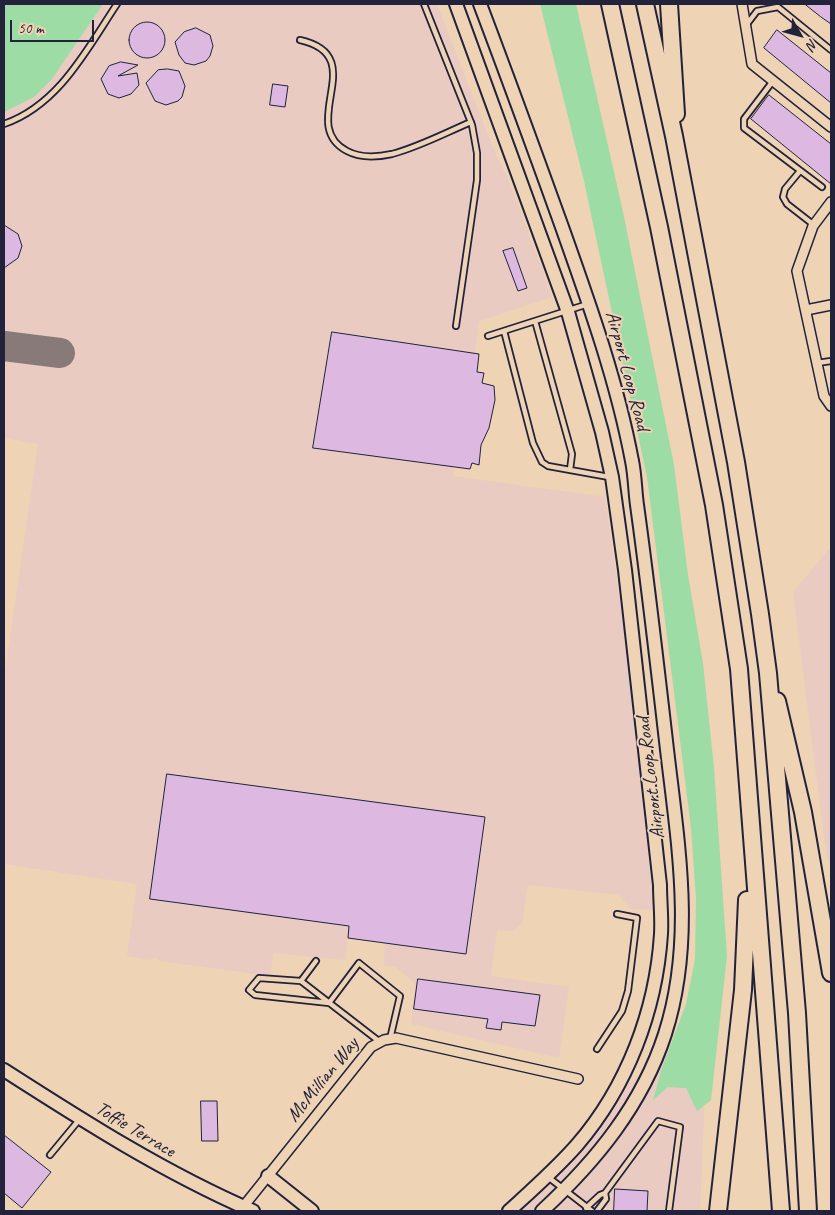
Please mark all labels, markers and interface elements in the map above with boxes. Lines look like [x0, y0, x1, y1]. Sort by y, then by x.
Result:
scale bar [12, 10, 96, 42]
north arrow [775, 10, 825, 60]
text: 50 m [18, 19, 44, 38]
text: N [803, 36, 822, 53]
street label: Airport Loop Road [600, 309, 654, 433]
street label: Airport Loop Road [632, 716, 670, 840]
street label: McMillian Way [282, 1033, 364, 1127]
street label: Toffie Terrace [91, 1097, 179, 1163]

